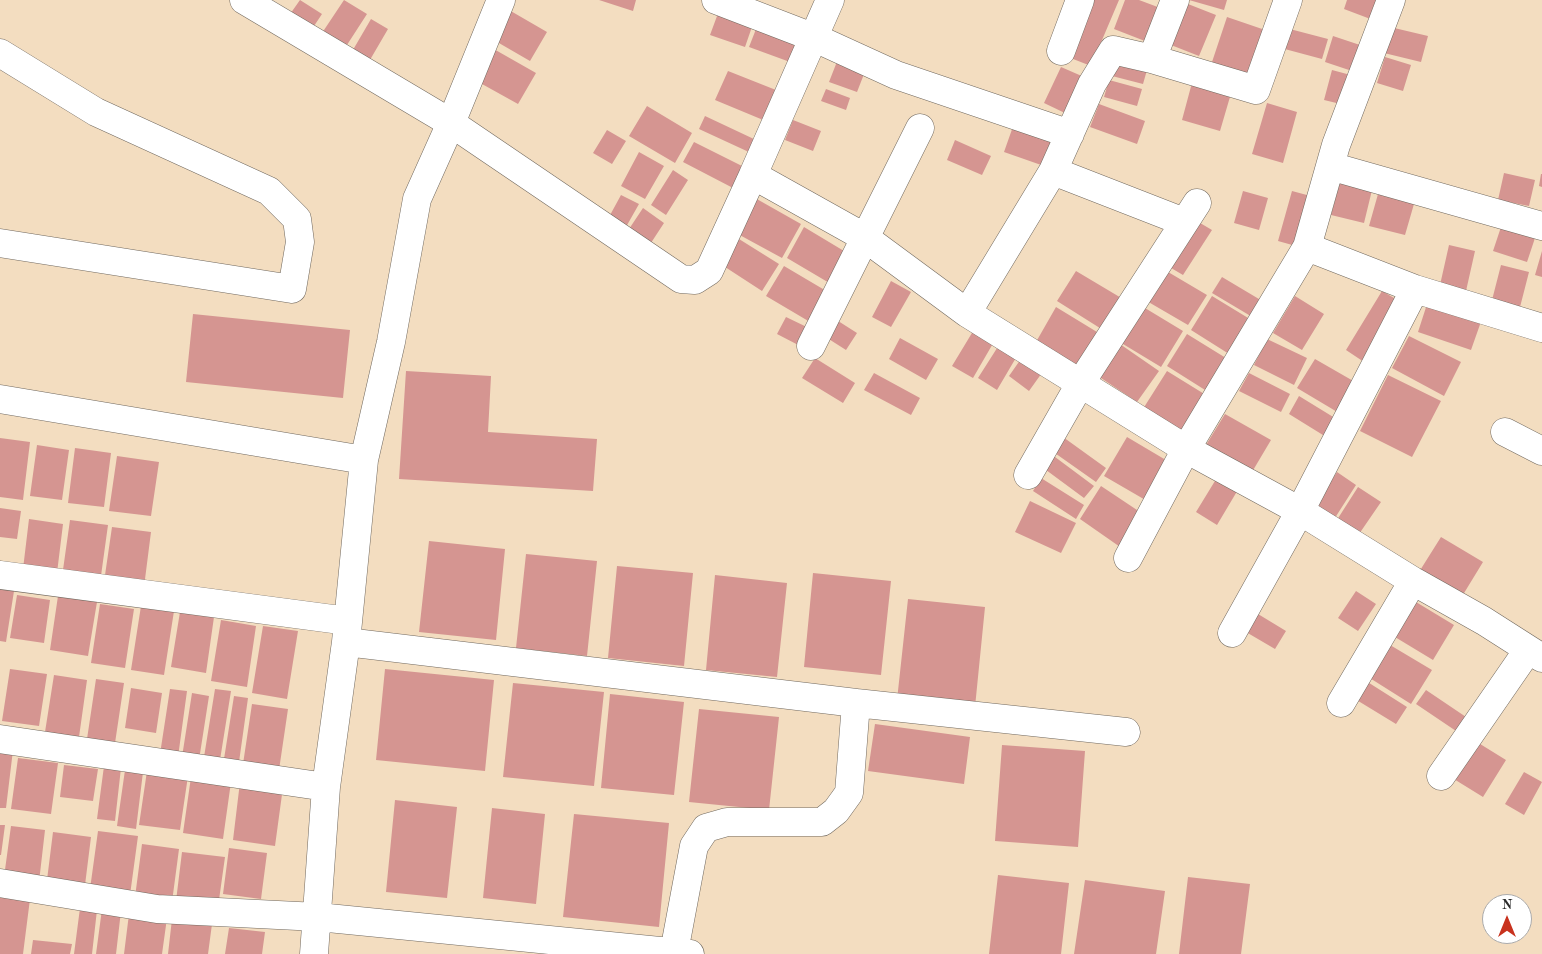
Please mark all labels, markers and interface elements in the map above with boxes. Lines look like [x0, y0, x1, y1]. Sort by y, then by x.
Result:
north arrow [1482, 894, 1532, 944]
text: N [1502, 898, 1512, 912]

